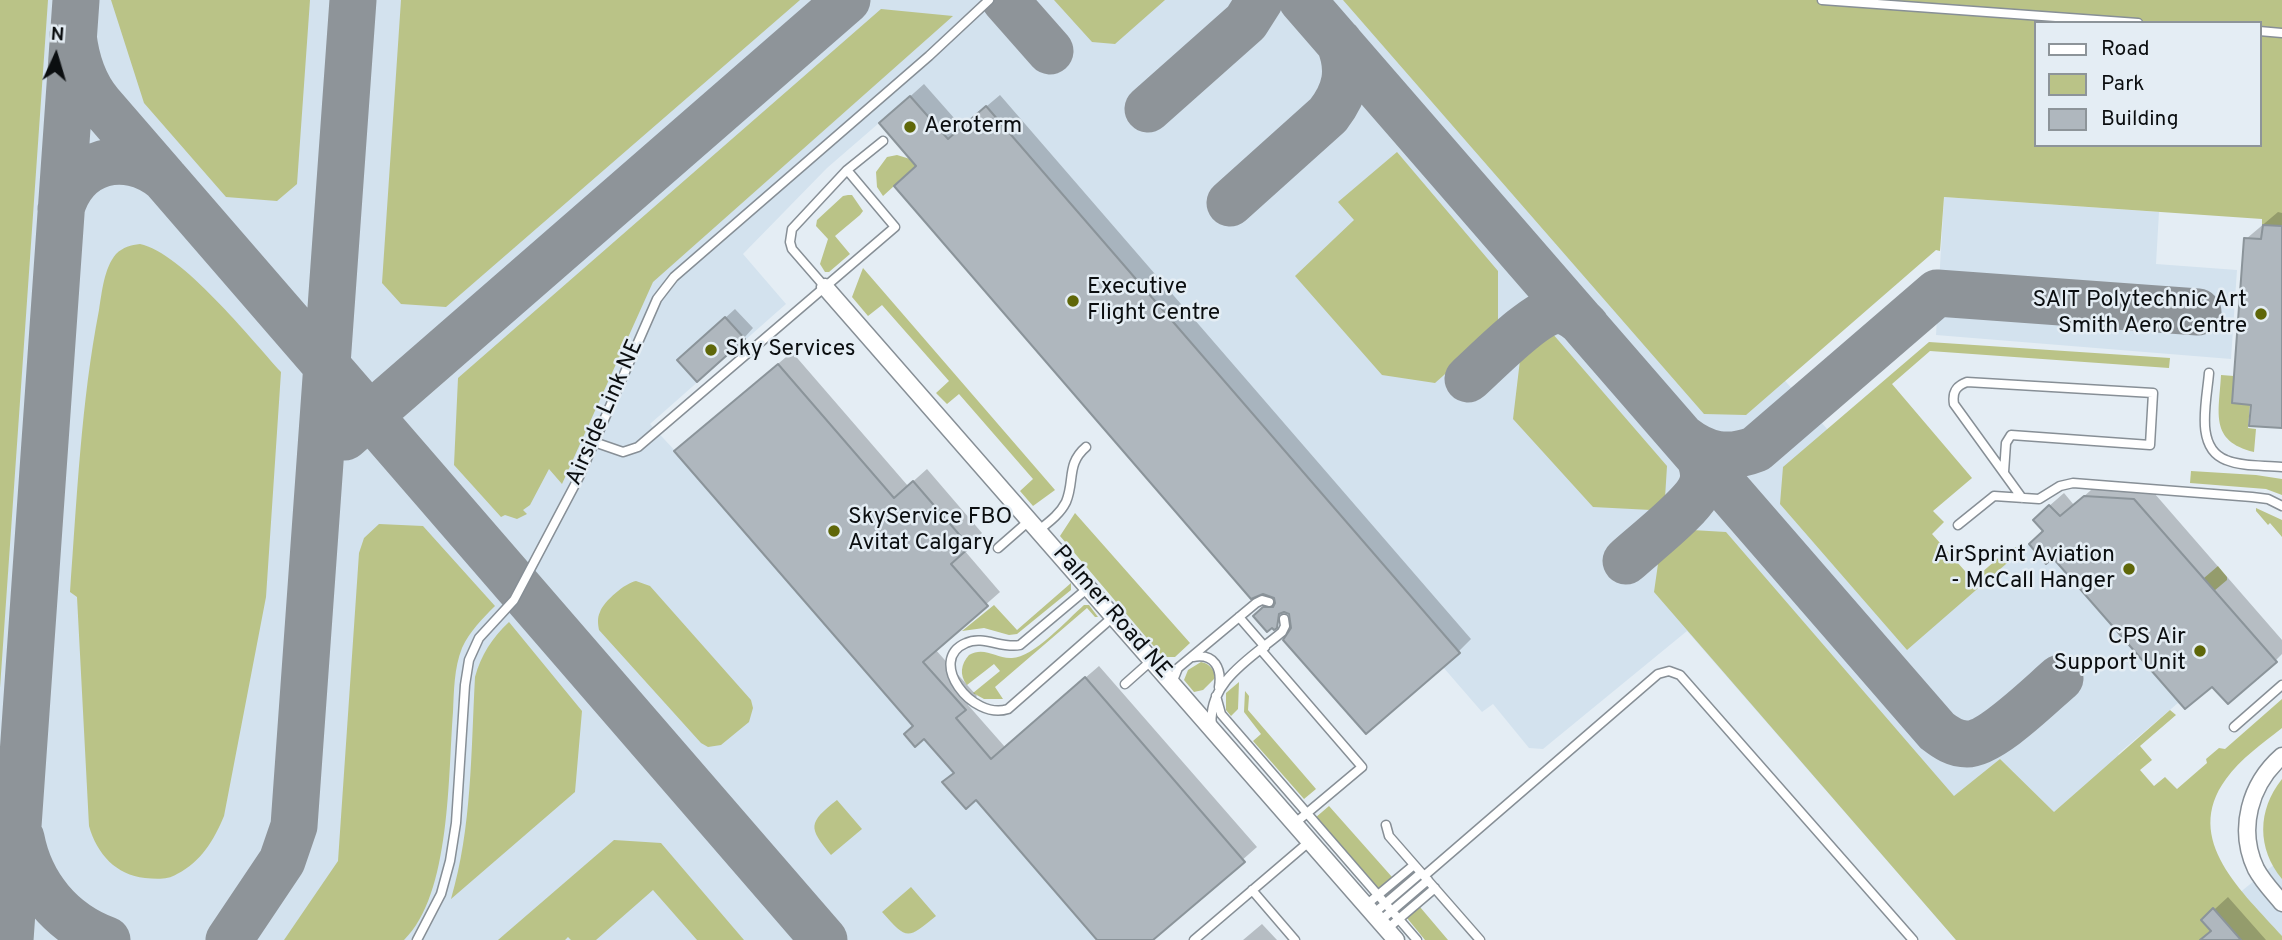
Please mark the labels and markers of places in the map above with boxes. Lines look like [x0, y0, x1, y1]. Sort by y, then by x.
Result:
place label: Aeroterm [924, 113, 1022, 141]
marker: Aeroterm [902, 119, 918, 135]
place label: Executive Flight Centre [1087, 274, 1220, 328]
place label: SAIT Polytechnic Art Smith Aero Centre [2032, 287, 2247, 341]
marker: Executive Flight Centre [1065, 293, 1081, 309]
marker: SAIT Polytechnic Art Smith Aero Centre [2253, 306, 2269, 322]
place label: Sky Services [725, 336, 856, 364]
marker: Sky Services [703, 342, 719, 358]
place label: SkyService FBO Avitat Calgary [848, 504, 1012, 558]
marker: SkyService FBO Avitat Calgary [826, 523, 842, 539]
place label: AirSprint Aviation - McCall Hanger [1933, 542, 2115, 596]
marker: AirSprint Aviation - McCall Hanger [2121, 561, 2137, 577]
place label: CPS Air Support Unit [2053, 624, 2186, 678]
marker: CPS Air Support Unit [2192, 643, 2208, 659]

